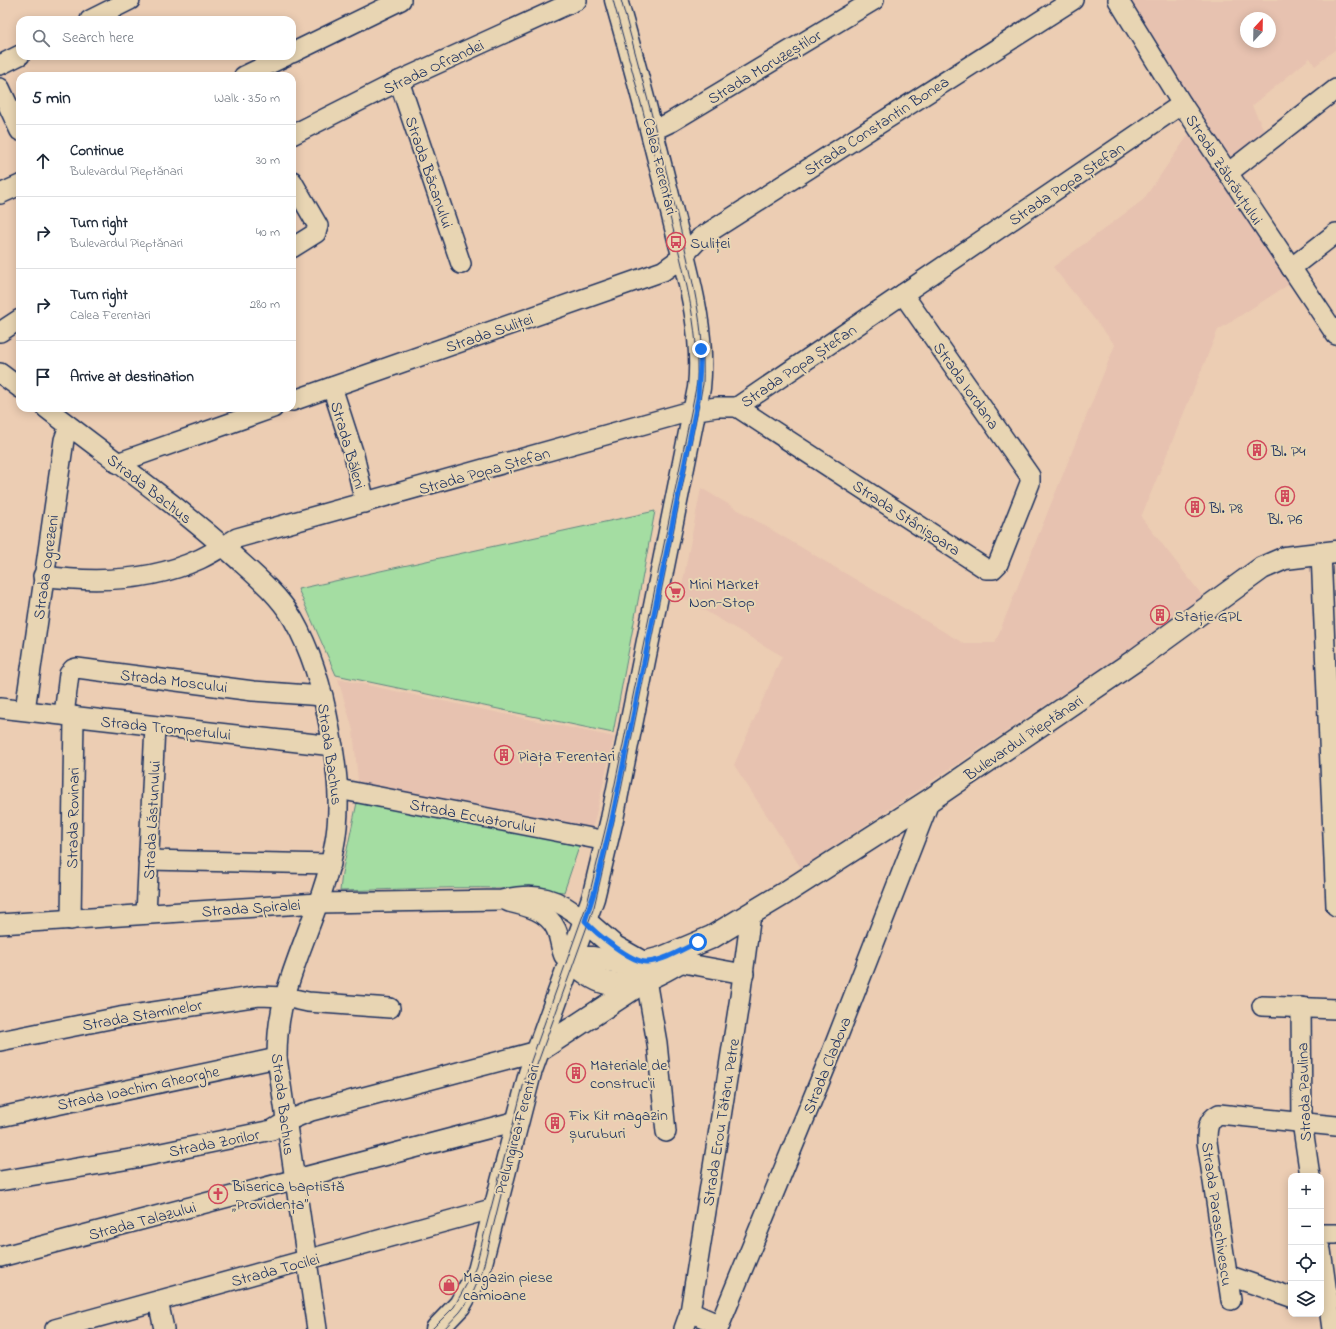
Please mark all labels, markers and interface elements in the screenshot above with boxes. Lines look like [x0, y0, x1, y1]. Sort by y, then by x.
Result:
north arrow [1240, 12, 1276, 48]
search box [16, 16, 296, 60]
street label: Strada Moruzeștilor [703, 24, 827, 111]
icon: search [30, 27, 52, 49]
text: Search here [62, 27, 134, 49]
street label: Strada Ofrandei [379, 34, 488, 102]
street label: Strada Constantin Bonea [800, 71, 954, 183]
text: 5 min [32, 86, 71, 111]
text: Walk · 350 m [214, 89, 280, 108]
street label: Strada Zăbrăuțului [1178, 110, 1268, 230]
street label: Strada Băcanului [398, 113, 459, 232]
street label: Calea Ferentari [635, 115, 683, 218]
street label: Strada Popa Ștefan [1004, 137, 1130, 233]
text: Continue [70, 140, 124, 162]
icon: ahead [32, 150, 54, 172]
text: 30 m [256, 151, 280, 170]
text: Bulevardul Pieptănari [70, 162, 183, 181]
text: Turn right [70, 212, 128, 234]
icon: right [32, 222, 54, 244]
text: 40 m [256, 223, 280, 242]
bus stop icon: Suliței [665, 231, 687, 253]
place label: Suliței [690, 232, 730, 256]
text: Bulevardul Pieptănari [70, 234, 183, 253]
text: Turn right [70, 284, 128, 306]
icon: right [32, 294, 54, 316]
text: 280 m [250, 295, 280, 314]
text: Calea Ferentari [70, 306, 151, 325]
street label: Strada Suliței [443, 308, 537, 360]
street label: Strada Popa Ștefan [736, 319, 862, 415]
street label: Strada Iordana [926, 337, 1004, 435]
route end [692, 340, 710, 358]
icon: arrive [32, 366, 54, 388]
text: Arrive at destination [70, 366, 194, 388]
street label: Strada Băleni [323, 399, 371, 492]
building icon: Bl. P4 [1246, 439, 1268, 461]
place label: Bl. P4 [1270, 440, 1306, 464]
street label: Strada Popa Ștefan [416, 442, 553, 502]
street label: Strada Bachus [101, 449, 196, 531]
street label: Strada Stânișoara [847, 475, 965, 563]
building icon: Bl. P6 [1274, 485, 1296, 507]
building icon: Bl. P8 [1184, 496, 1206, 518]
place label: Bl. P8 [1208, 497, 1243, 521]
place label: Bl. P6 [1266, 508, 1303, 532]
street label: Strada Ogrezeni [28, 513, 66, 621]
place label: Mini Market Non-Stop [689, 573, 760, 615]
supermarket icon: Mini Market Non-Stop [664, 581, 686, 603]
building icon: Stație GPL [1149, 604, 1171, 626]
place label: Stație GPL [1174, 605, 1242, 629]
street label: Strada Moscului [119, 663, 229, 700]
street label: Bulevardul Pieptănari [959, 690, 1089, 788]
street label: Strada Bachus [310, 702, 348, 807]
street label: Strada Trompetului [100, 710, 232, 748]
building icon: Piața Ferentari [493, 744, 515, 766]
place label: Piața Ferentari [518, 745, 615, 769]
street label: Strada Lăstunului [138, 760, 168, 880]
street label: Strada Rovinari [61, 767, 87, 869]
street label: Strada Ecuatorului [408, 793, 538, 841]
street label: Strada Spiralei [201, 894, 302, 924]
route start [689, 933, 707, 951]
street label: Strada Staminelor [80, 994, 204, 1038]
street label: Strada Cladova [797, 1013, 858, 1118]
street label: Strada Erou Tătaru Petre [697, 1036, 747, 1208]
street label: Strada Paulina [1291, 1042, 1319, 1142]
street label: Strada Bachus [264, 1052, 300, 1156]
place label: Materiale de construc'ii [590, 1054, 668, 1096]
street label: Strada Ioachim Gheorghe [55, 1060, 222, 1118]
street label: Prelungirea Ferentari [489, 1061, 547, 1198]
building icon: Materiale de construc'ii [565, 1062, 587, 1084]
place label: Fix Kit magazin șuruburi [568, 1104, 668, 1146]
building icon: Fix Kit magazin șuruburi [544, 1112, 566, 1134]
street label: Strada Zorilor [167, 1123, 262, 1165]
street label: Strada Paraschivescu [1194, 1141, 1238, 1288]
map controls [1288, 1173, 1324, 1317]
button: + [1288, 1173, 1324, 1209]
place label: Biserica baptistă „Providența” [231, 1175, 344, 1217]
church icon: Biserica baptistă „Providența” [207, 1183, 229, 1205]
street label: Strada Talazului [86, 1196, 199, 1248]
button: − [1288, 1209, 1324, 1245]
button: locate [1288, 1245, 1324, 1281]
street label: Strada Tocilei [229, 1248, 322, 1294]
place label: Magazin piese camioane [463, 1266, 554, 1308]
shop icon: Magazin piese camioane [438, 1274, 460, 1296]
button: layers [1288, 1281, 1324, 1317]

